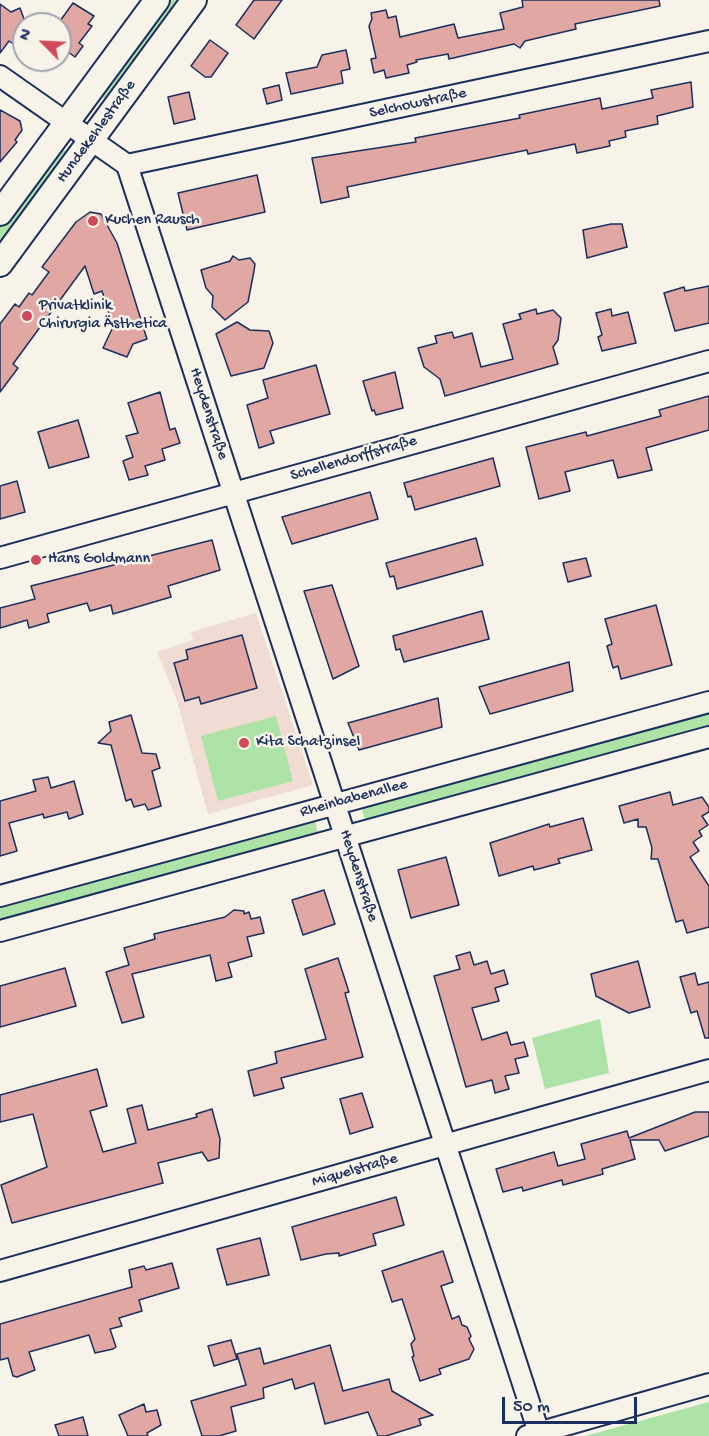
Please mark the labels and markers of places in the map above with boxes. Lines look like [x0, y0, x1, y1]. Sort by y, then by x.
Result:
place label: Kuchen Rausch [105, 211, 200, 231]
marker: Kuchen Rausch [86, 214, 100, 228]
place label: Privatklinik Chirurgia Ästhetica [39, 297, 167, 335]
marker: Privatklinik Chirurgia Ästhetica [20, 309, 34, 323]
place label: Hans Goldmann [48, 550, 150, 570]
marker: Hans Goldmann [29, 553, 43, 567]
place label: Kita Schatzinsel [256, 733, 360, 753]
marker: Kita Schatzinsel [237, 736, 251, 750]

